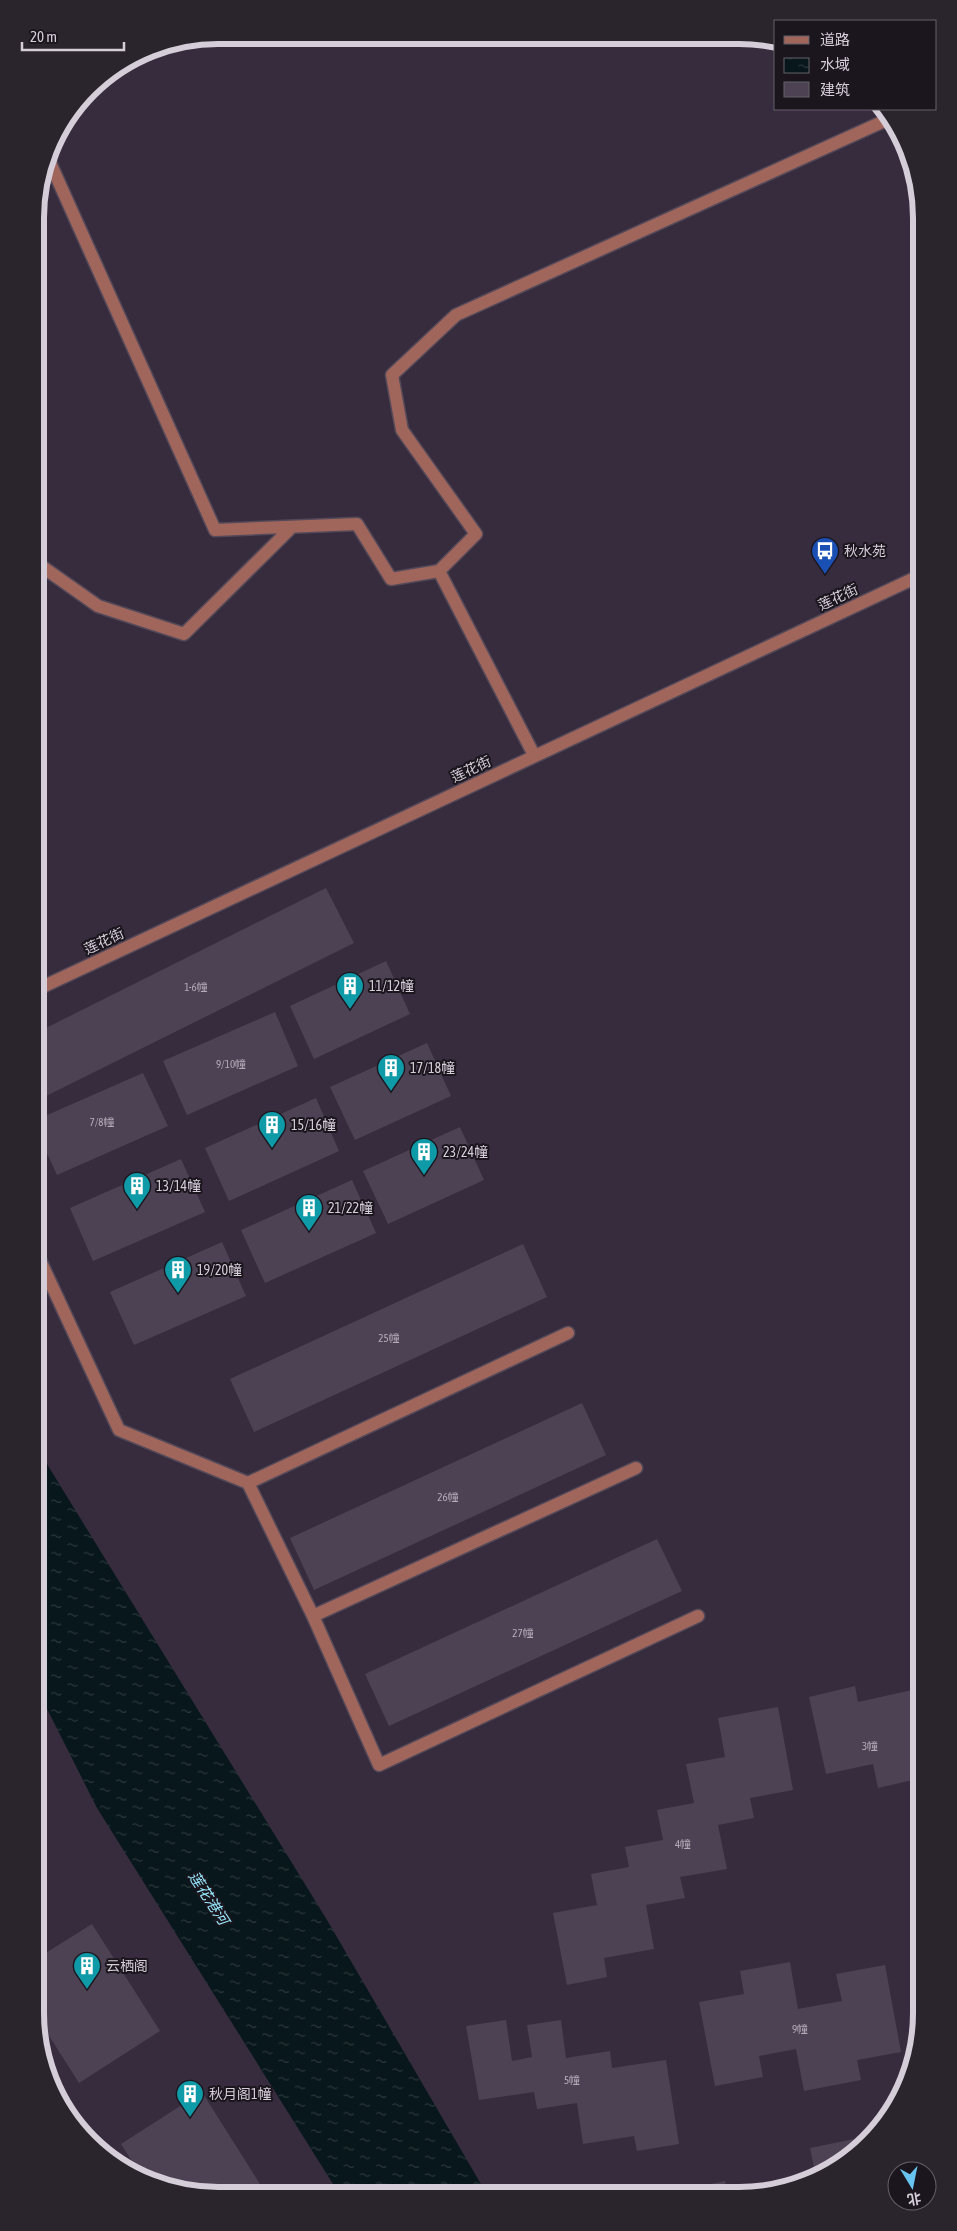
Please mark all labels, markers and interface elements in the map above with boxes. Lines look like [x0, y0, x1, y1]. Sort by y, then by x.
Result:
scale bar [22, 20, 125, 52]
legend [774, 20, 937, 110]
text: 20 m [30, 28, 57, 45]
text: 道路 [820, 31, 850, 48]
text: 水域 [820, 56, 850, 73]
text: 建筑 [820, 81, 850, 98]
bus stop icon: 秋水苑 [810, 536, 840, 575]
place label: 秋水苑 [844, 543, 886, 559]
street label: 莲花街 [816, 581, 860, 613]
street label: 莲花街 [449, 753, 493, 785]
street label: 莲花街 [82, 925, 126, 957]
building icon: 11/12幢 [335, 971, 365, 1010]
place label: 11/12幢 [369, 978, 414, 994]
house number: 1-6幢 [184, 981, 208, 993]
building icon: 17/18幢 [376, 1053, 406, 1092]
house number: 9/10幢 [216, 1058, 246, 1070]
place label: 17/18幢 [410, 1060, 455, 1076]
building icon: 15/16幢 [257, 1110, 287, 1149]
house number: 7/8幢 [89, 1116, 115, 1128]
place label: 15/16幢 [291, 1117, 336, 1133]
building icon: 23/24幢 [409, 1137, 439, 1176]
place label: 23/24幢 [443, 1144, 488, 1160]
building icon: 13/14幢 [122, 1171, 152, 1210]
place label: 13/14幢 [156, 1178, 201, 1194]
building icon: 21/22幢 [294, 1193, 324, 1232]
place label: 21/22幢 [328, 1200, 373, 1216]
building icon: 19/20幢 [163, 1255, 193, 1294]
place label: 19/20幢 [197, 1262, 242, 1278]
house number: 25幢 [378, 1332, 400, 1344]
house number: 26幢 [437, 1491, 459, 1503]
house number: 27幢 [512, 1627, 534, 1639]
house number: 3幢 [862, 1740, 878, 1752]
house number: 4幢 [675, 1838, 691, 1850]
water label: 莲花港河 [186, 1868, 234, 1930]
building icon: 云栖阁 [72, 1951, 102, 1990]
place label: 云栖阁 [106, 1958, 148, 1974]
house number: 9幢 [792, 2023, 808, 2035]
house number: 5幢 [564, 2074, 580, 2086]
building icon: 秋月阁1幢 [175, 2079, 205, 2118]
place label: 秋月阁1幢 [209, 2086, 272, 2102]
north arrow [887, 2161, 937, 2211]
text: 北 [906, 2190, 923, 2208]

